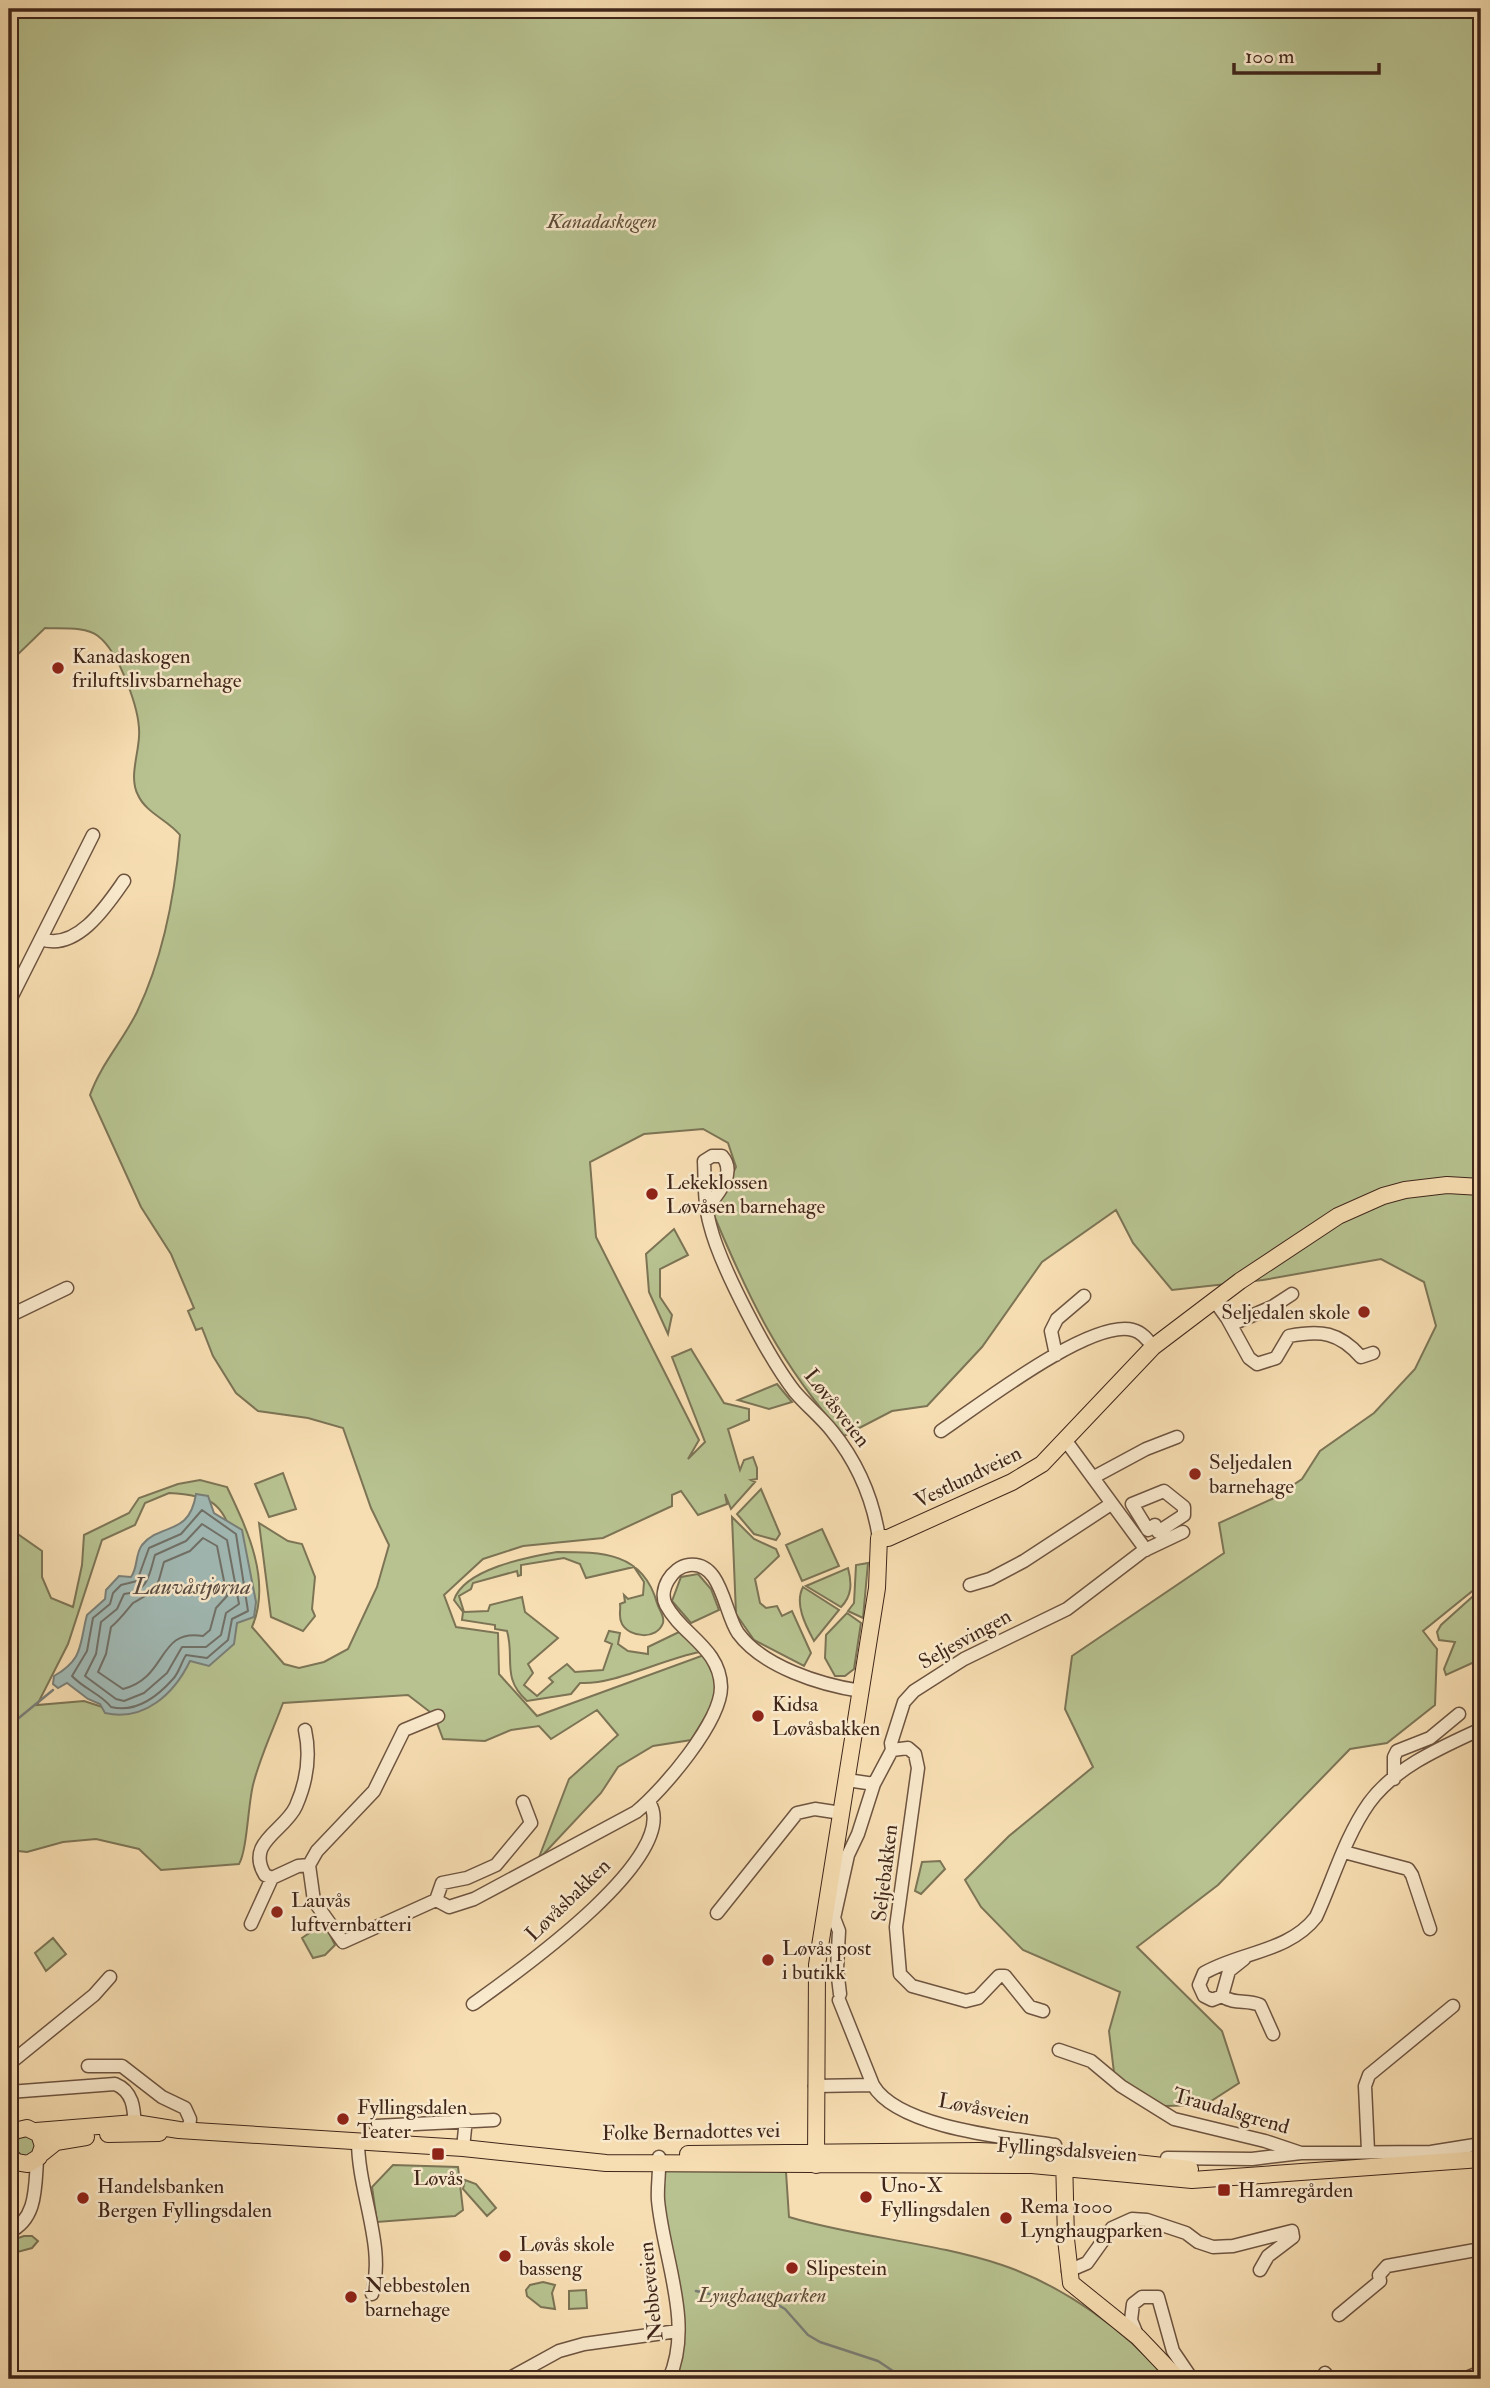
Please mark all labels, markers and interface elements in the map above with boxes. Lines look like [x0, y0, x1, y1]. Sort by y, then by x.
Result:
scale bar [1234, 32, 1380, 76]
text: 100 m [1245, 43, 1295, 70]
park label: Kanadaskogen [546, 208, 657, 235]
place label: Kanadaskogen friluftslivsbarnehage [72, 643, 242, 694]
marker: Kanadaskogen friluftslivsbarnehage [50, 660, 66, 676]
place label: Lekeklossen Løvåsen barnehage [666, 1169, 825, 1220]
marker: Lekeklossen Løvåsen barnehage [644, 1186, 660, 1202]
place label: Seljedalen skole [1221, 1299, 1350, 1326]
marker: Seljedalen skole [1356, 1304, 1372, 1320]
street label: Løvåsveien [798, 1363, 876, 1453]
street label: Vestlundveien [910, 1439, 1026, 1515]
place label: Seljedalen barnehage [1209, 1449, 1294, 1500]
marker: Seljedalen barnehage [1187, 1466, 1203, 1482]
water label: Lauvåstjørna [132, 1572, 251, 1601]
street label: Seljesvingen [914, 1602, 1016, 1676]
place label: Kidsa Løvåsbakken [772, 1691, 880, 1742]
marker: Kidsa Løvåsbakken [750, 1708, 766, 1724]
street label: Seljebakken [866, 1823, 904, 1923]
street label: Løvåsbakken [520, 1853, 616, 1947]
place label: Lauvås luftvernbatteri [291, 1887, 412, 1938]
marker: Lauvås luftvernbatteri [269, 1904, 285, 1920]
place label: Løvås post i butikk [782, 1935, 871, 1986]
marker: Løvås post i butikk [760, 1952, 776, 1968]
street label: Traudalsgrend [1170, 2081, 1293, 2141]
street label: Løvåsveien [936, 2087, 1032, 2131]
place label: Fyllingsdalen Teater [357, 2094, 468, 2145]
marker: Fyllingsdalen Teater [335, 2111, 351, 2127]
street label: Folke Bernadottes vei [602, 2117, 781, 2147]
street label: Fyllingsdalsveien [996, 2132, 1138, 2168]
marker: Løvås [430, 2146, 446, 2162]
place label: Løvås [413, 2165, 463, 2192]
place label: Uno-X Fyllingsdalen [880, 2172, 991, 2223]
place label: Handelsbanken Bergen Fyllingsdalen [97, 2173, 272, 2224]
place label: Hamregården [1238, 2177, 1353, 2204]
marker: Hamregården [1216, 2182, 1232, 2198]
marker: Uno-X Fyllingsdalen [858, 2189, 874, 2205]
marker: Handelsbanken Bergen Fyllingsdalen [75, 2190, 91, 2206]
place label: Rema 1000 Lynghaugparken [1020, 2193, 1163, 2244]
marker: Rema 1000 Lynghaugparken [998, 2210, 1014, 2226]
place label: Løvås skole basseng [519, 2231, 615, 2282]
street label: Nebbeveien [632, 2240, 670, 2342]
marker: Løvås skole basseng [497, 2248, 513, 2264]
place label: Slipestein [806, 2255, 887, 2282]
marker: Slipestein [784, 2260, 800, 2276]
place label: Nebbestølen barnehage [365, 2272, 471, 2323]
park label: Lynghaugparken [697, 2282, 826, 2309]
marker: Nebbestølen barnehage [343, 2289, 359, 2305]

